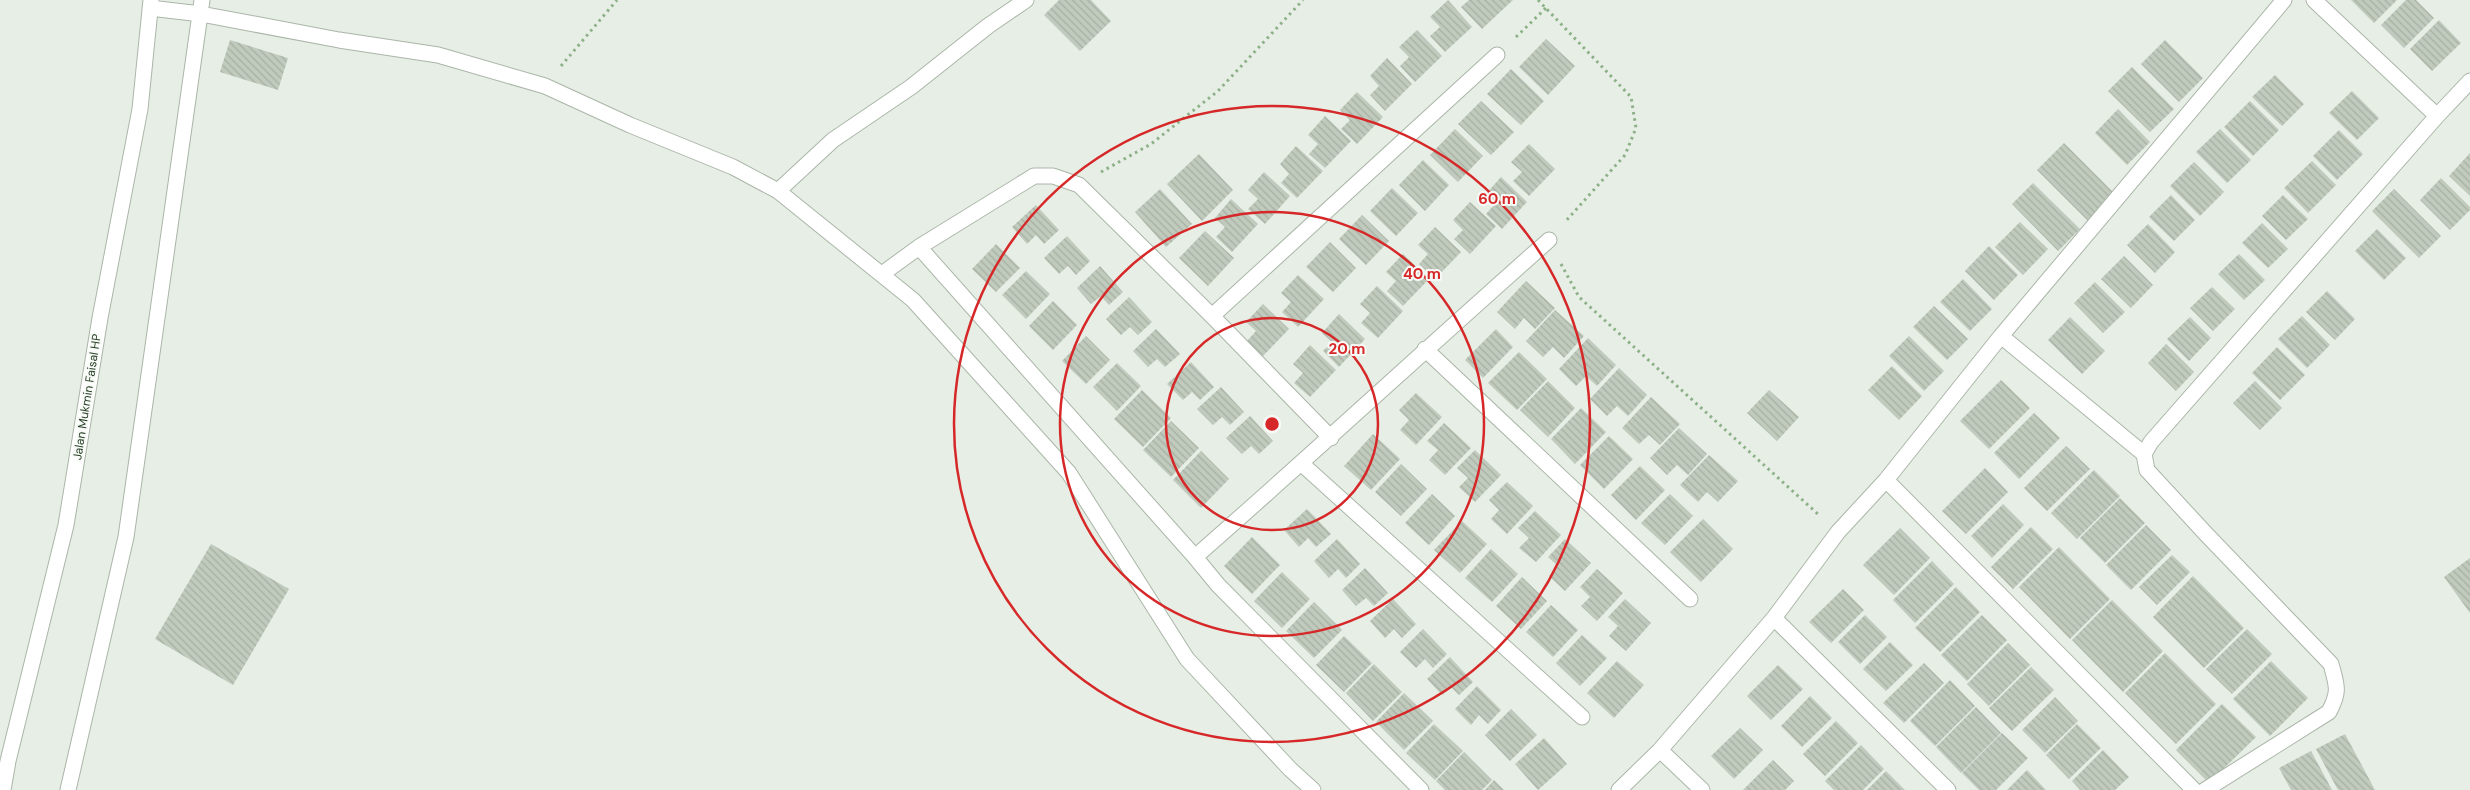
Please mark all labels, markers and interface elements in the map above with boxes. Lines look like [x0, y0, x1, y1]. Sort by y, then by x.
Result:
text: 60 m [1478, 189, 1516, 209]
text: 40 m [1403, 264, 1441, 284]
street label: Jalan Mukmin Faisal HP [69, 333, 105, 461]
text: 20 m [1329, 339, 1365, 359]
centre of rings [1263, 415, 1281, 433]

